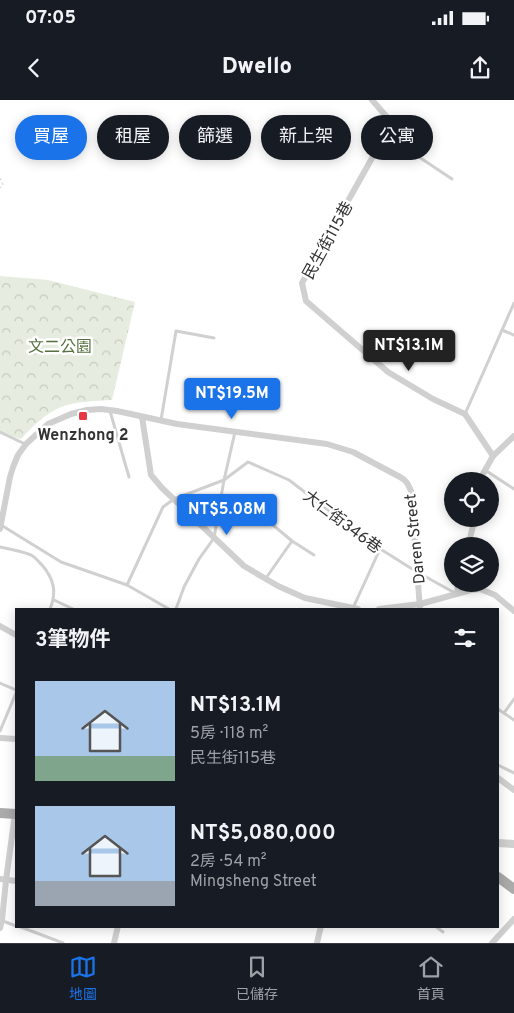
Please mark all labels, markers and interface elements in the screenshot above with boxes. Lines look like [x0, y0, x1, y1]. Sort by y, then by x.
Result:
text: 07:05 [25, 6, 76, 30]
icon: back [20, 54, 48, 82]
text: Dwello [222, 54, 292, 81]
icon: share [466, 54, 494, 82]
chip: 買屋 [15, 115, 87, 160]
chip: 租屋 [97, 115, 169, 160]
chip: 篩選 [179, 115, 251, 160]
chip: 新上架 [261, 115, 351, 160]
chip: 公寓 [361, 115, 433, 160]
street label: 民生街115巷 [299, 199, 358, 283]
pin: NT$13.1M [357, 330, 461, 372]
text: NT$13.1M [374, 336, 444, 356]
park label: 文二公園 [28, 338, 92, 358]
pin: NT$19.5M [180, 378, 284, 420]
text: NT$19.5M [195, 384, 269, 404]
marker: Wenzhong 2 [77, 410, 89, 422]
place label: Wenzhong 2 [37, 426, 129, 446]
map controls [444, 472, 499, 592]
button: locate [444, 472, 499, 527]
street label: 大仁街346巷 [299, 487, 385, 559]
street label: Daren Street [401, 493, 431, 585]
pin: NT$5.08M [175, 494, 279, 536]
text: NT$5.08M [188, 500, 266, 520]
button: layers [444, 537, 499, 592]
icon: filters [451, 624, 479, 652]
text: 3筆物件 [35, 627, 111, 654]
text: NT$13.1M [190, 692, 281, 719]
icon: home [75, 701, 135, 761]
text: 5房 · 118 m² [190, 724, 268, 744]
text: 民生街115巷 [190, 749, 276, 769]
text: NT$5,080,000 [190, 820, 336, 847]
icon: home [75, 826, 135, 886]
text: 2房 · 54 m² [190, 852, 267, 872]
text: Mingsheng Street [190, 872, 317, 892]
tab: 地圖 [69, 953, 97, 1004]
tab: 已儲存 [236, 953, 278, 1004]
tab: 首頁 [417, 953, 445, 1004]

